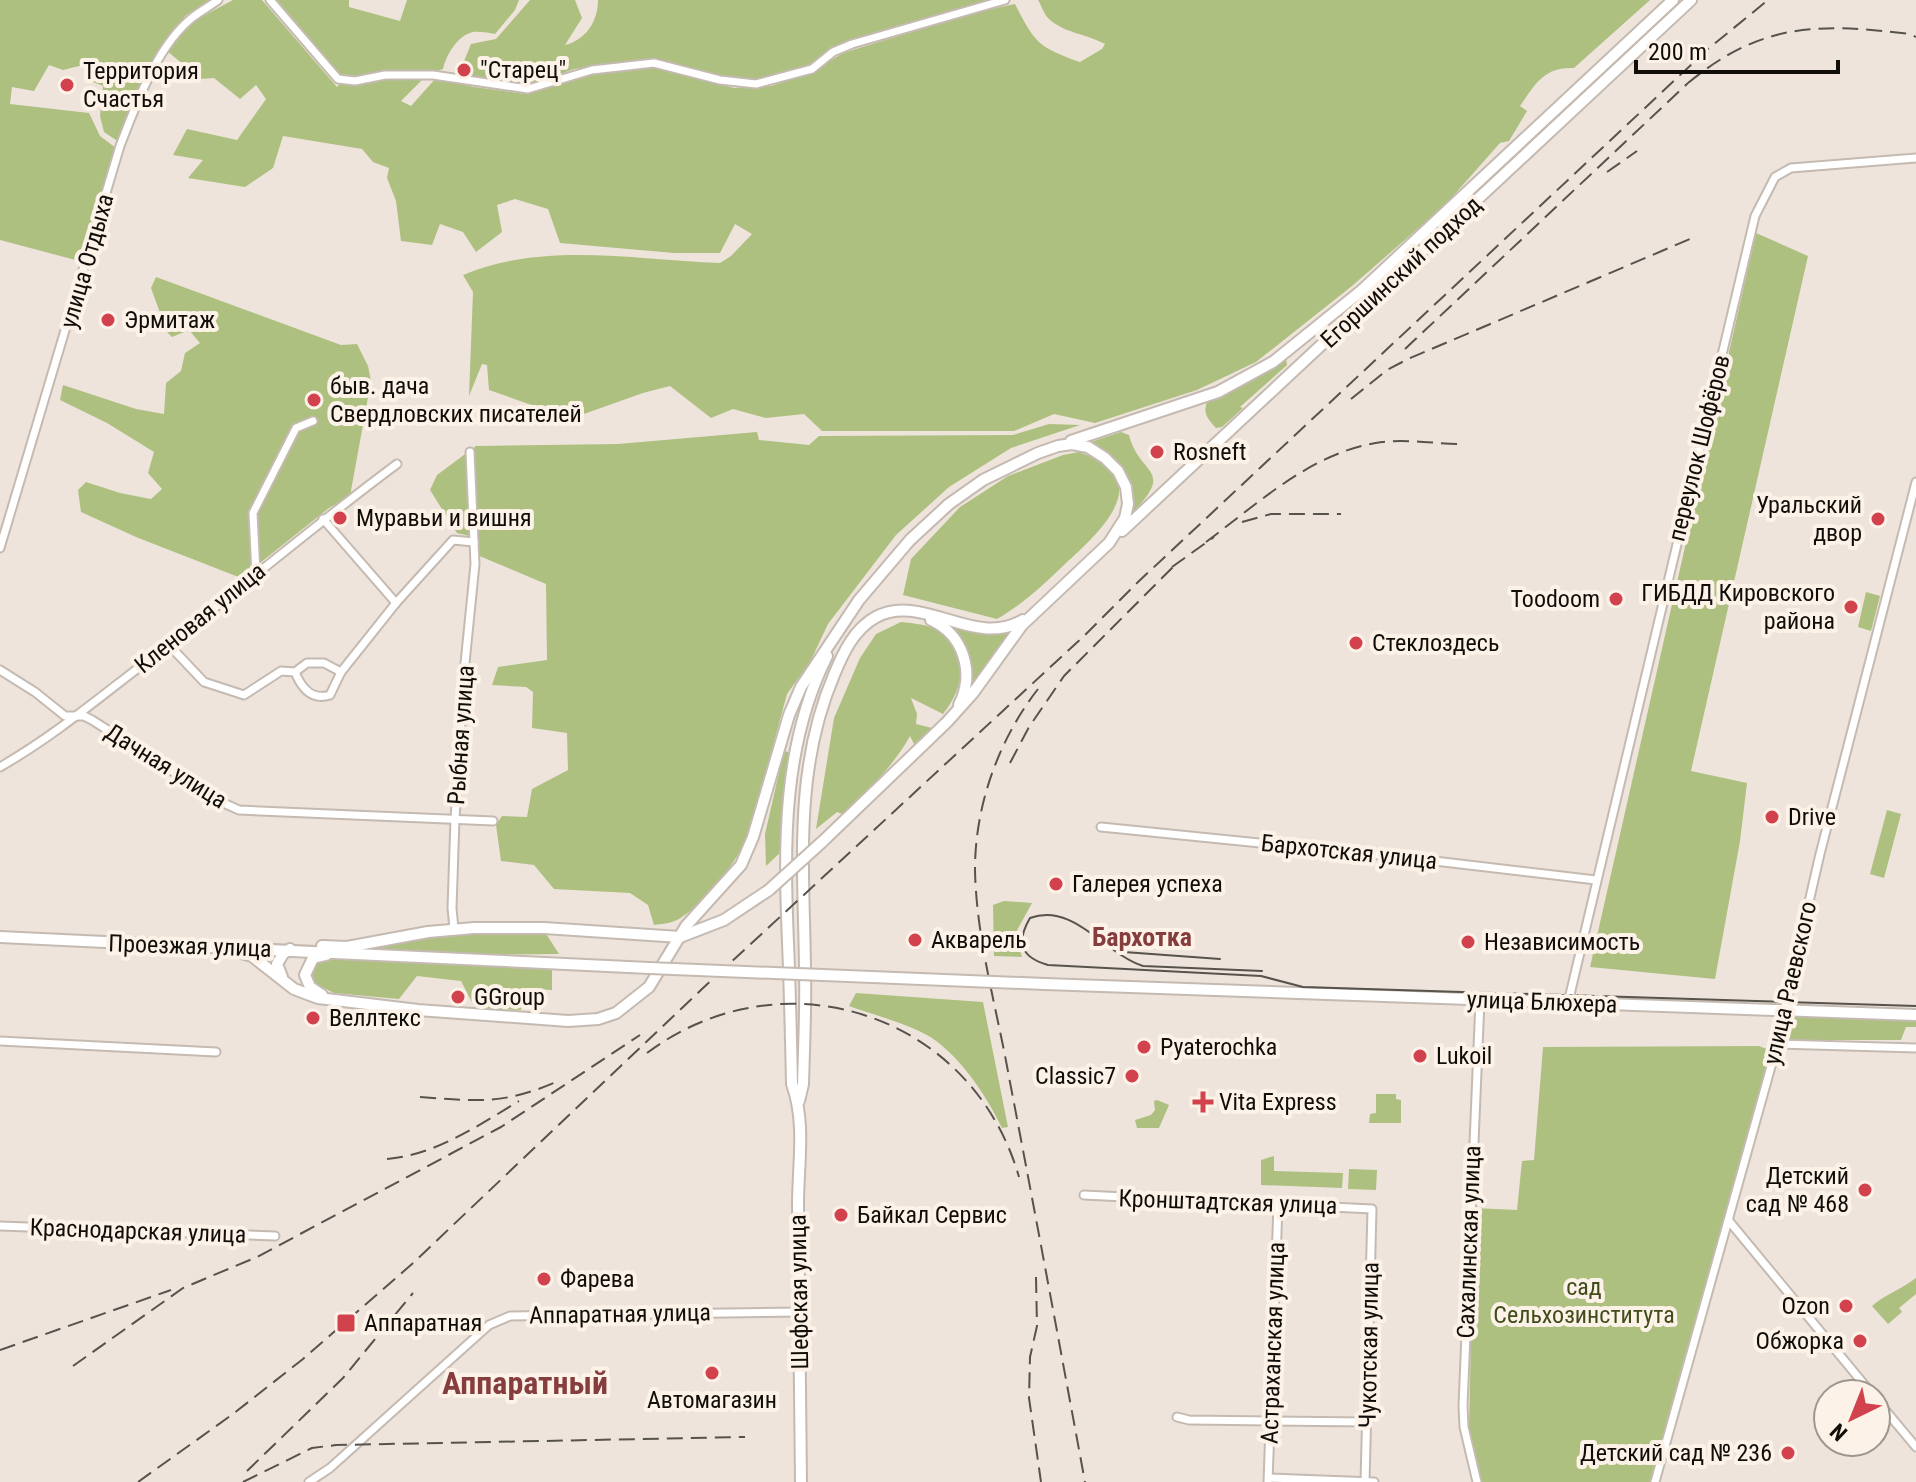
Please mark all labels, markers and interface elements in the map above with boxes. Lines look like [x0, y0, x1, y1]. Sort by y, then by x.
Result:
scale bar [1636, 24, 1838, 74]
text: 200 m [1648, 38, 1707, 66]
place label: "Старец" [480, 56, 566, 84]
place label: Территория Счастья [83, 57, 199, 113]
marker: "Старец" [455, 61, 473, 79]
marker: Территория Счастья [58, 76, 76, 94]
street label: Егоршинский подход [1315, 190, 1487, 354]
street label: улица Отдыха [54, 191, 120, 331]
place label: Эрмитаж [124, 306, 215, 334]
marker: Эрмитаж [99, 311, 117, 329]
street label: переулок Шофёров [1662, 352, 1736, 544]
place label: быв. дача Свердловских писателей [330, 372, 582, 428]
marker: быв. дача Свердловских писателей [305, 391, 323, 409]
place label: Rosneft [1173, 438, 1246, 466]
marker: Rosneft [1148, 443, 1166, 461]
place label: Уральский двор [1756, 491, 1862, 547]
place label: Муравьи и вишня [356, 504, 531, 532]
marker: Муравьи и вишня [331, 509, 349, 527]
marker: Уральский двор [1869, 510, 1887, 528]
street label: Кленовая улица [129, 557, 271, 679]
place label: ГИБДД Кировского района [1641, 579, 1835, 635]
place label: Toodoom [1511, 585, 1600, 613]
marker: Toodoom [1607, 590, 1625, 608]
marker: ГИБДД Кировского района [1842, 598, 1860, 616]
place label: Стеклоздесь [1372, 629, 1499, 657]
marker: Стеклоздесь [1347, 634, 1365, 652]
street label: Рыбная улица [442, 664, 480, 806]
street label: Дачная улица [100, 718, 232, 814]
place label: Drive [1788, 803, 1836, 831]
marker: Drive [1763, 808, 1781, 826]
street label: Бархотская улица [1260, 829, 1438, 875]
place label: Галерея успеха [1072, 870, 1223, 898]
marker: Галерея успеха [1047, 875, 1065, 893]
street label: улица Раевского [1758, 899, 1822, 1067]
district label: Бархотка [1092, 922, 1192, 952]
place label: Акварель [931, 926, 1027, 954]
place label: Независимость [1484, 928, 1640, 956]
street label: Проезжая улица [108, 929, 272, 963]
marker: Акварель [906, 931, 924, 949]
marker: Независимость [1459, 933, 1477, 951]
place label: GGroup [474, 983, 545, 1011]
street label: улица Блюхера [1466, 985, 1618, 1019]
marker: GGroup [449, 988, 467, 1006]
place label: Веллтекс [329, 1004, 421, 1032]
marker: Веллтекс [304, 1009, 322, 1027]
place label: Pyaterochka [1160, 1033, 1277, 1061]
marker: Pyaterochka [1135, 1038, 1153, 1056]
place label: Lukoil [1436, 1042, 1492, 1070]
marker: Lukoil [1411, 1047, 1429, 1065]
place label: Classic7 [1035, 1062, 1116, 1090]
marker: Classic7 [1123, 1067, 1141, 1085]
place label: Vita Express [1219, 1088, 1337, 1116]
marker: Vita Express [1194, 1093, 1212, 1111]
street label: Сахалинская улица [1452, 1145, 1486, 1339]
place label: Детский сад № 468 [1746, 1162, 1849, 1218]
marker: Детский сад № 468 [1856, 1181, 1874, 1199]
street label: Кронштадтская улица [1118, 1184, 1338, 1220]
place label: Байкал Сервис [857, 1201, 1007, 1229]
marker: Байкал Сервис [832, 1206, 850, 1224]
street label: Краснодарская улица [29, 1213, 247, 1249]
street label: Шефская улица [784, 1214, 814, 1370]
street label: Астраханская улица [1255, 1242, 1291, 1444]
street label: Чукотская улица [1354, 1262, 1384, 1428]
place label: Фарева [560, 1265, 634, 1293]
marker: Фарева [535, 1270, 553, 1288]
park label: сад Сельхозинститута [1493, 1273, 1675, 1329]
place label: Ozon [1782, 1292, 1830, 1320]
marker: Ozon [1837, 1297, 1855, 1315]
street label: Аппаратная улица [529, 1298, 711, 1330]
place label: Аппаратная [364, 1309, 482, 1337]
marker: Аппаратная [335, 1312, 357, 1334]
place label: Обжорка [1756, 1327, 1844, 1355]
marker: Обжорка [1851, 1332, 1869, 1350]
district label: Аппаратный [442, 1364, 608, 1402]
marker: Автомагазин [703, 1364, 721, 1382]
north arrow [1812, 1378, 1892, 1458]
place label: Автомагазин [647, 1386, 777, 1414]
text: N [1825, 1419, 1852, 1446]
place label: Детский сад № 236 [1580, 1439, 1772, 1467]
marker: Детский сад № 236 [1779, 1444, 1797, 1462]

